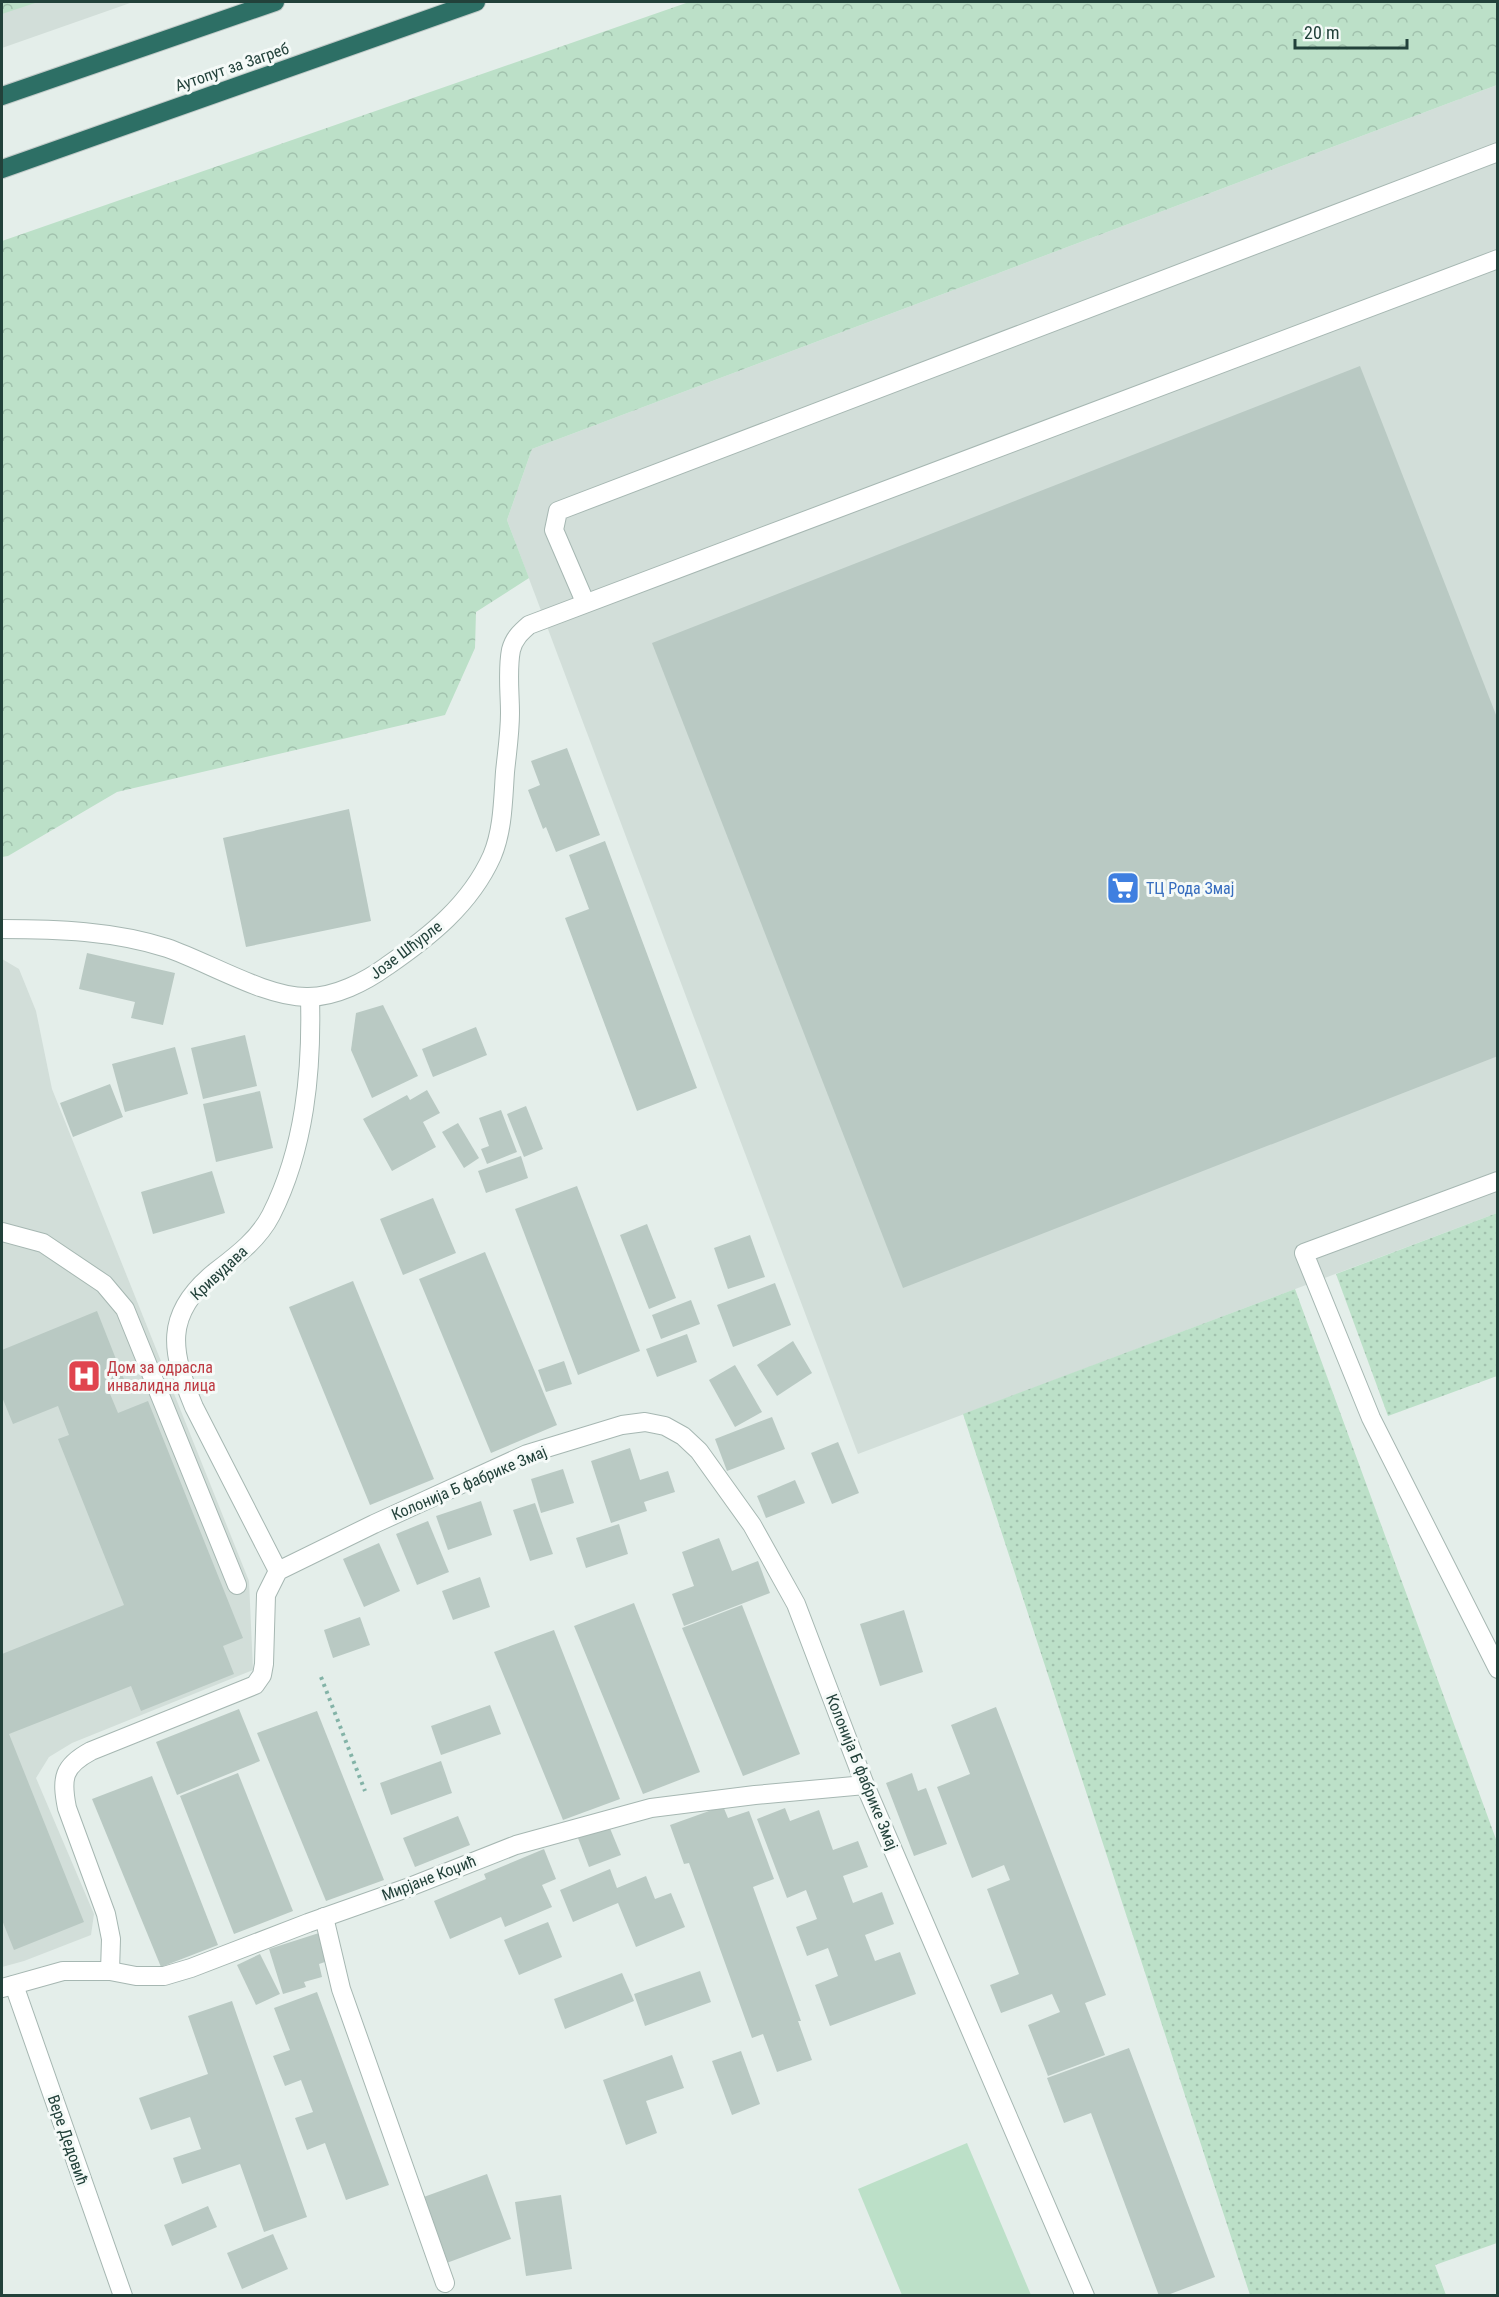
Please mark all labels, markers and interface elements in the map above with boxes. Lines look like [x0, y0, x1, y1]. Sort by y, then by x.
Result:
scale bar [1295, 12, 1408, 50]
text: 20 m [1304, 22, 1339, 43]
street label: Аутопут за Загреб [173, 39, 291, 95]
supermarket icon: ТЦ Рода Змај [1105, 870, 1141, 906]
place label: ТЦ Рода Змај [1146, 879, 1234, 898]
street label: Јозе Шћурле [366, 917, 446, 983]
street label: Кривудава [187, 1242, 251, 1304]
hospital icon: Дом за одрасла инвалидна лица [66, 1358, 102, 1394]
place label: Дом за одрасла инвалидна лица [107, 1358, 216, 1395]
street label: Колонија Б фабрике Змај [389, 1442, 549, 1524]
street label: Колонија Б фабрике Змај [822, 1691, 902, 1853]
street label: Мирјане Коџић [379, 1851, 479, 1905]
street label: Вере Дедовић [44, 2092, 92, 2188]

